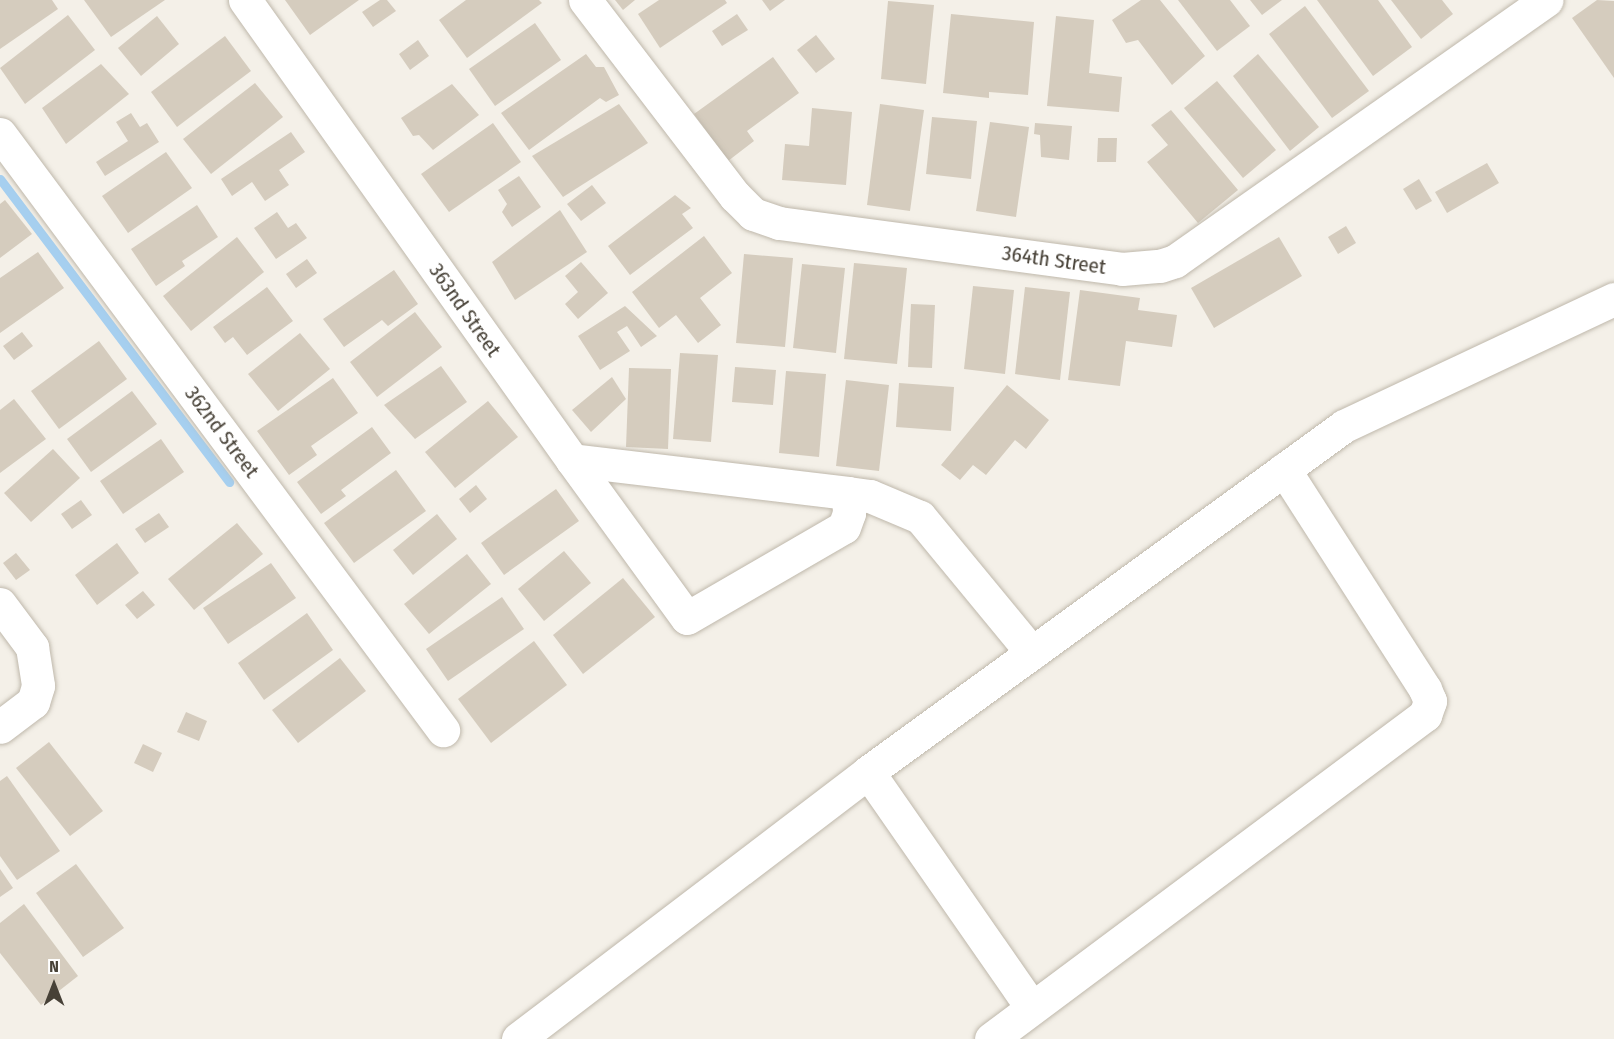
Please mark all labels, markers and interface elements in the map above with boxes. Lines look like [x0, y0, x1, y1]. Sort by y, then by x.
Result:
street label: 364th Street [1000, 240, 1108, 280]
street label: 363nd Street [424, 259, 506, 361]
street label: 362nd Street [179, 381, 265, 483]
north arrow [24, 955, 84, 1015]
text: N [49, 957, 59, 976]

